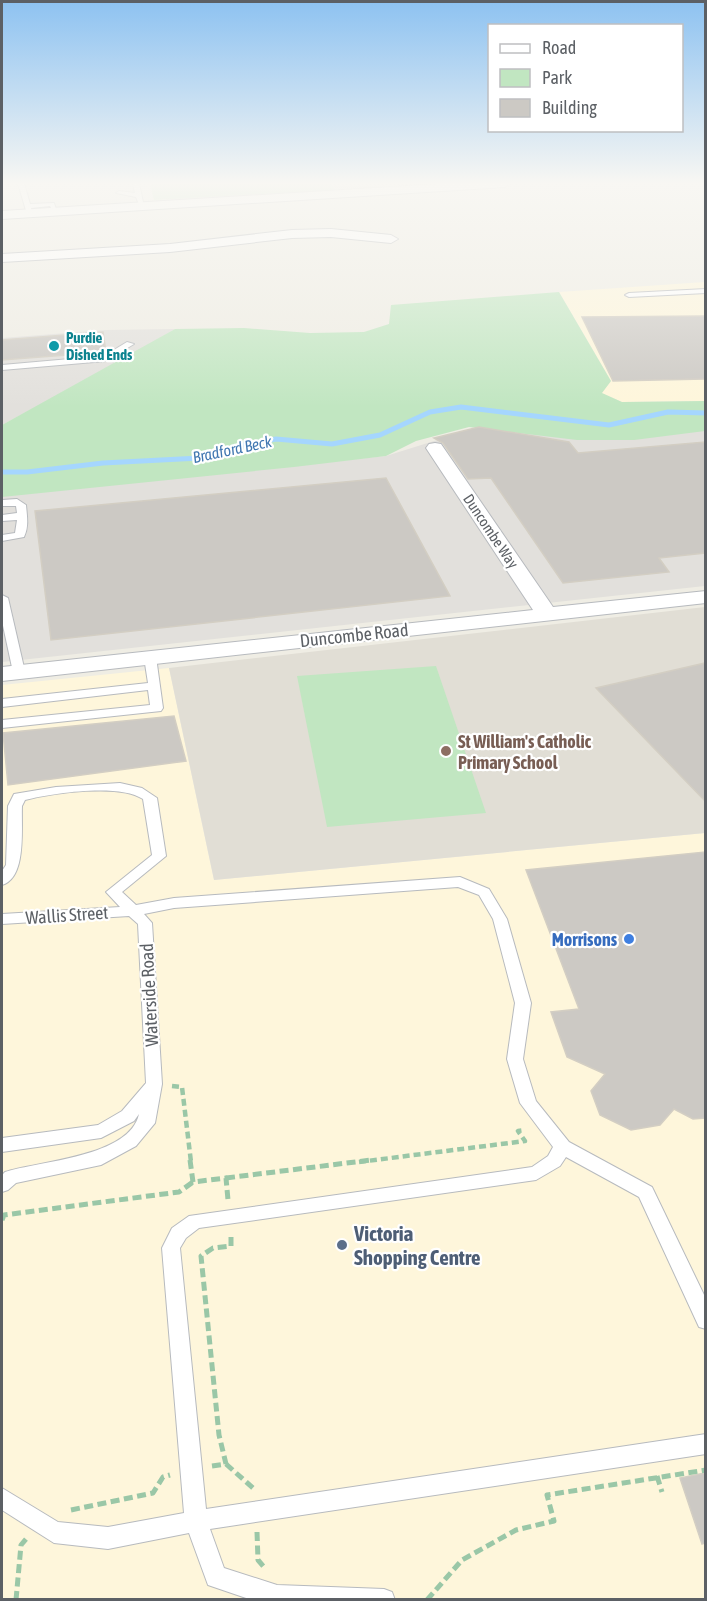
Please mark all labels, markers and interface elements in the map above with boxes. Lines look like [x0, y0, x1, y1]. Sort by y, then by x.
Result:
legend [488, 24, 683, 132]
text: Road [542, 37, 576, 58]
text: Park [542, 67, 572, 88]
text: Building [542, 97, 597, 118]
place label: Purdie Dished Ends [66, 329, 133, 363]
marker: Purdie Dished Ends [47, 339, 61, 353]
water label: Bradford Beck [191, 432, 274, 466]
street label: Duncombe Way [460, 491, 522, 571]
street label: Duncombe Road [299, 619, 409, 651]
place label: St William's Catholic Primary School [458, 731, 592, 773]
marker: St William's Catholic Primary School [439, 744, 453, 758]
street label: Wallis Street [25, 902, 109, 928]
place label: Morrisons [552, 929, 618, 950]
marker: Morrisons [622, 932, 636, 946]
street label: Waterside Road [136, 943, 162, 1047]
place label: Victoria Shopping Centre [353, 1221, 481, 1269]
marker: Victoria Shopping Centre [335, 1238, 349, 1252]

